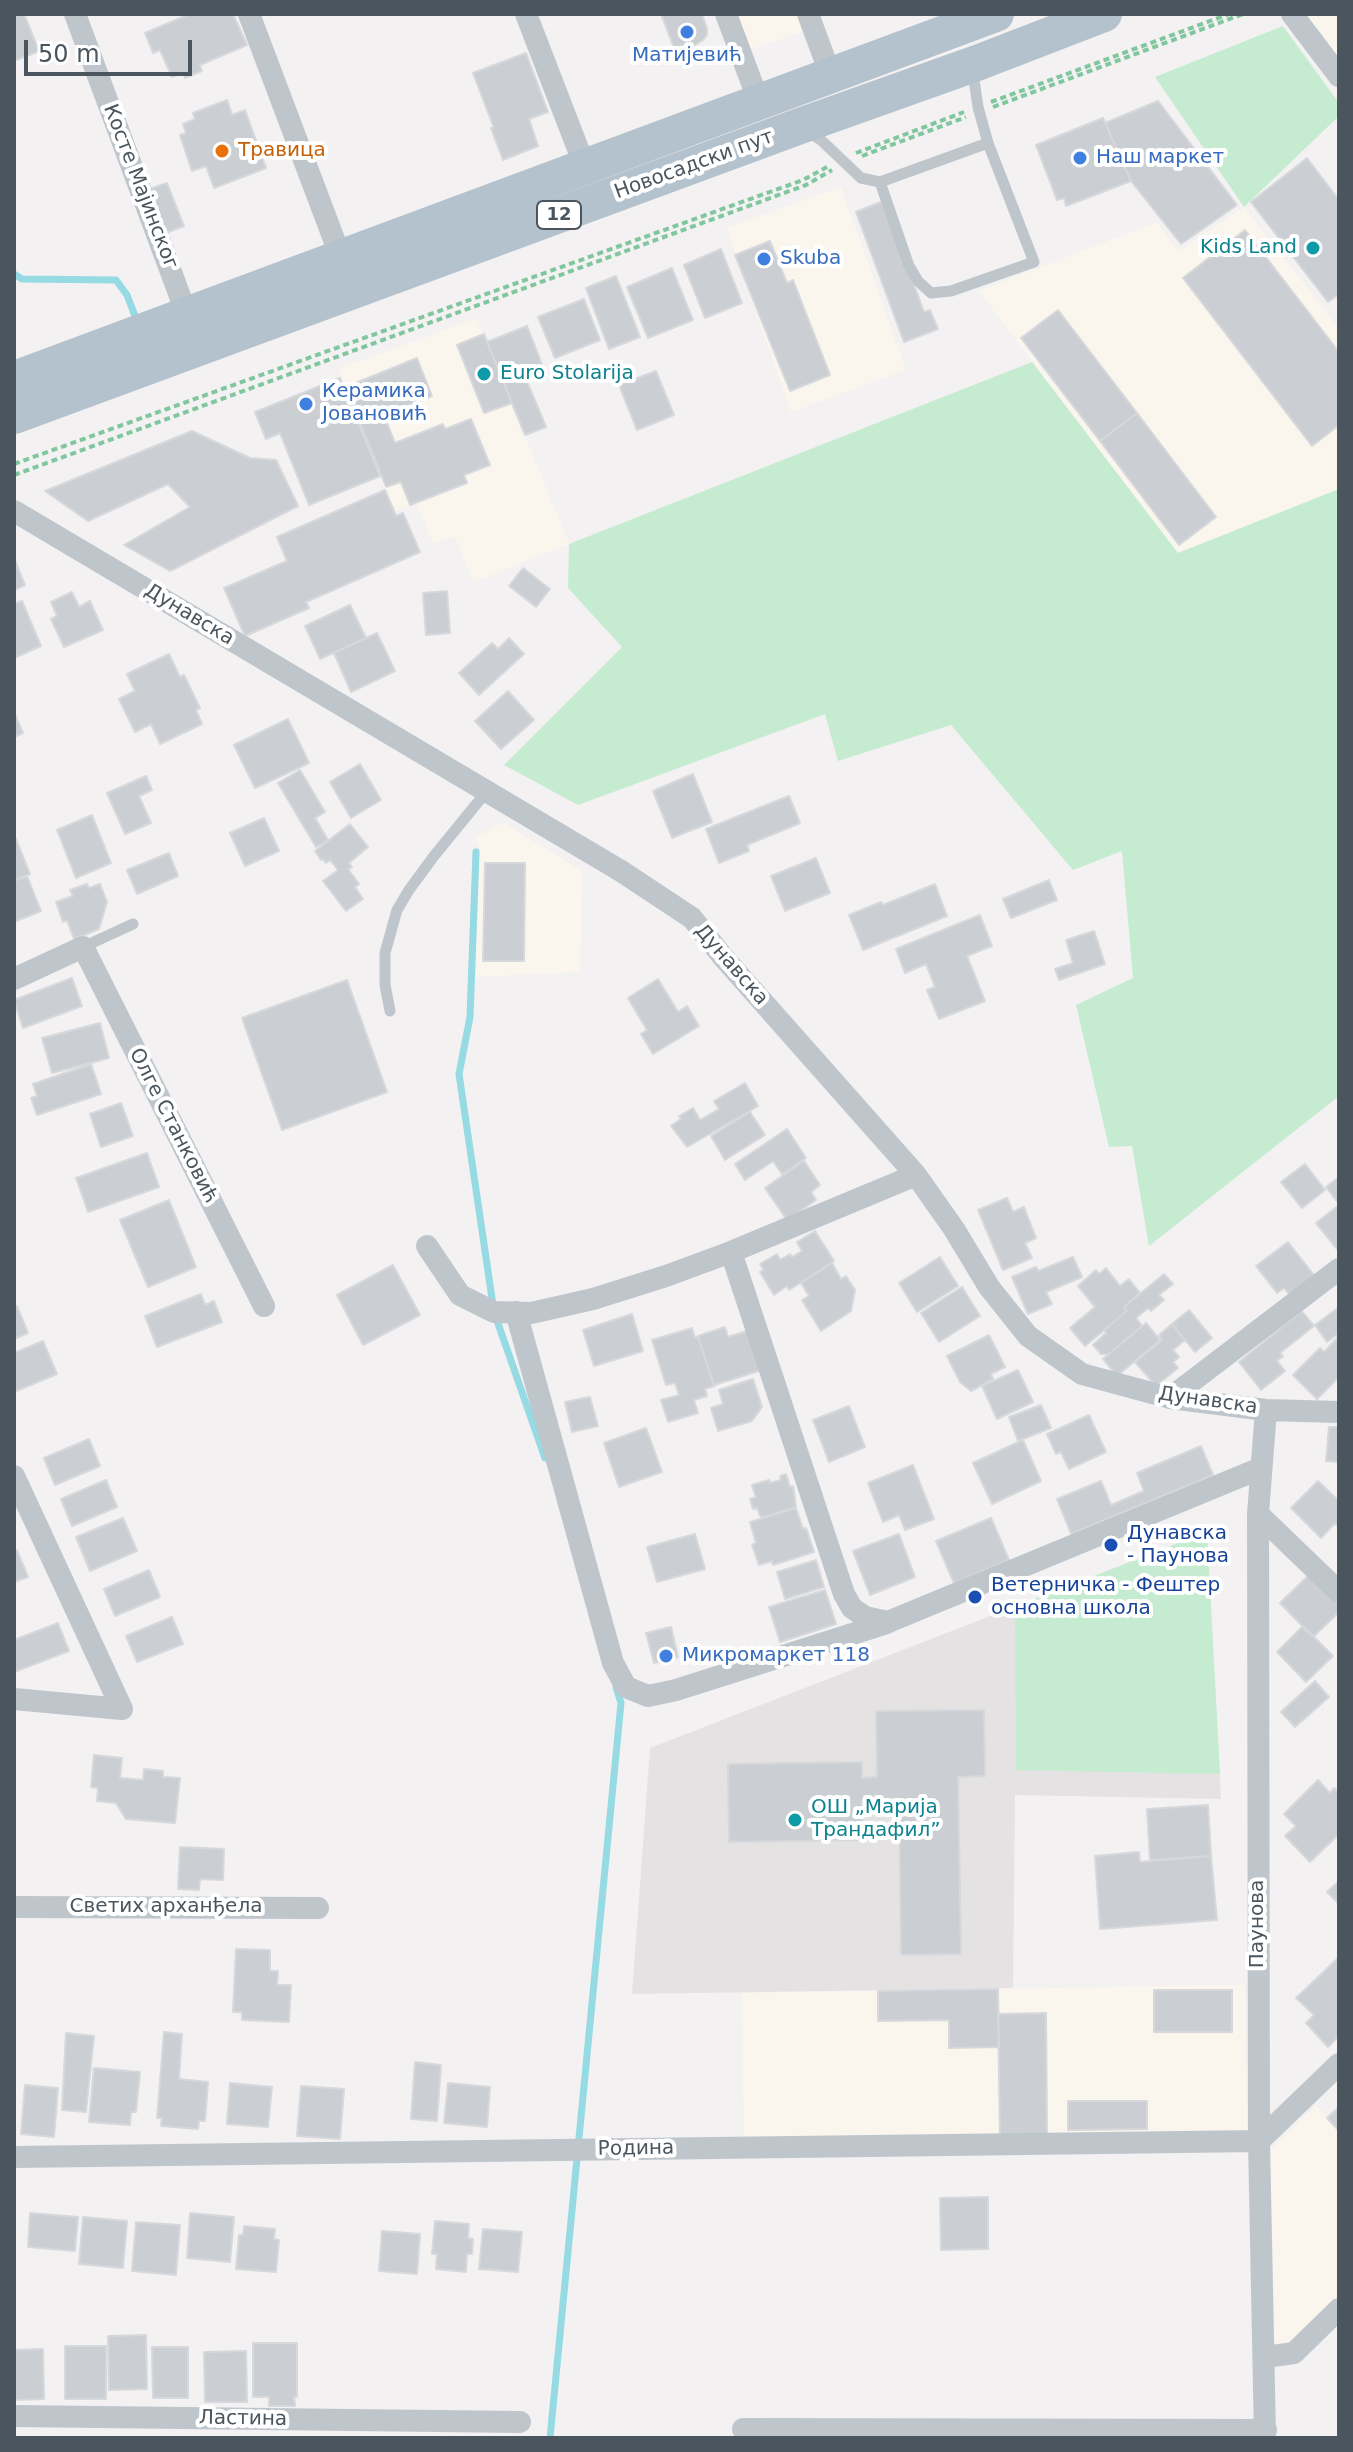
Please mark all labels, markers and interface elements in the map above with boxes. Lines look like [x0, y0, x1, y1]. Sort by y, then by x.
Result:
marker: Матијевић [678, 23, 696, 41]
scale bar [28, 24, 196, 74]
text: 50 m [38, 40, 100, 68]
place label: Матијевић [632, 44, 742, 68]
street label: Косте Мајинског [97, 101, 183, 273]
street label: Новосадски пут [611, 125, 777, 205]
place label: Травица [238, 139, 326, 163]
marker: Травица [213, 142, 231, 160]
place label: Наш маркет [1096, 146, 1224, 170]
marker: Наш маркет [1071, 149, 1089, 167]
road number: 12 [537, 201, 581, 229]
place label: Kids Land [1200, 236, 1297, 260]
marker: Kids Land [1304, 239, 1322, 257]
place label: Skuba [780, 247, 841, 271]
marker: Skuba [755, 250, 773, 268]
place label: Euro Stolarija [500, 362, 634, 386]
marker: Euro Stolarija [475, 365, 493, 383]
place label: Керамика Јовановић [322, 380, 427, 427]
marker: Керамика Јовановић [297, 395, 315, 413]
street label: Дунавска [140, 579, 238, 651]
street label: Дунавска [689, 919, 773, 1011]
street label: Олге Станковић [124, 1044, 222, 1208]
street label: Дунавска [1157, 1382, 1259, 1420]
place label: Дунавска - Паунова [1127, 1522, 1229, 1569]
marker: Дунавска - Паунова [1102, 1536, 1120, 1554]
place label: Ветерничка - Фештер основна школа [991, 1574, 1220, 1621]
marker: Ветерничка - Фештер основна школа [966, 1588, 984, 1606]
place label: Микромаркет 118 [682, 1644, 870, 1668]
marker: Микромаркет 118 [657, 1647, 675, 1665]
place label: ОШ „Марија Трандафил” [811, 1796, 941, 1843]
marker: ОШ „Марија Трандафил” [786, 1811, 804, 1829]
street label: Паунова [1246, 1880, 1270, 1968]
street label: Светих арханђела [70, 1895, 262, 1919]
street label: Родина [598, 2136, 674, 2162]
street label: Ластина [199, 2406, 287, 2432]

